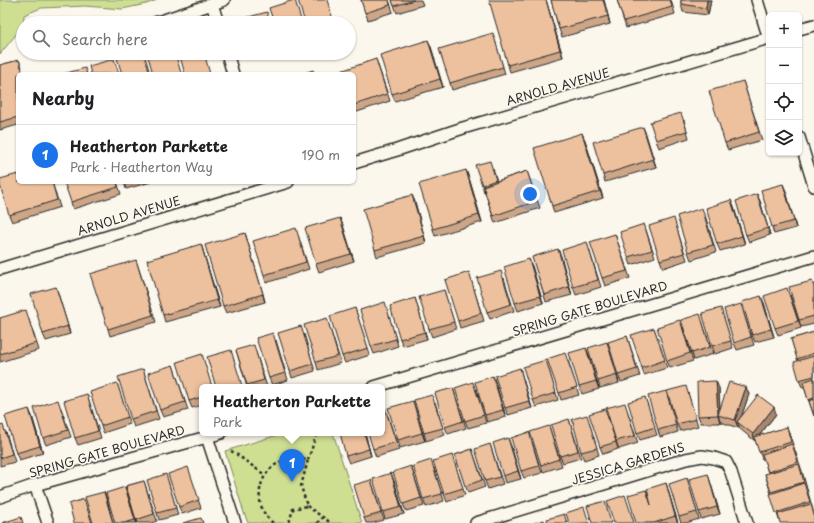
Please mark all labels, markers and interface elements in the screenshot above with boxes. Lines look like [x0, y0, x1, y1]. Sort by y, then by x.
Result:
map controls [766, 12, 802, 156]
button: + [766, 12, 802, 48]
search box [16, 16, 356, 60]
icon: search [30, 27, 52, 49]
text: Search here [62, 27, 148, 50]
button: − [766, 48, 802, 84]
street label: ARNOLD AVENUE [504, 63, 612, 109]
button: locate [766, 84, 802, 120]
text: Nearby [32, 85, 94, 111]
button: layers [766, 120, 802, 156]
text: Heatherton Parkette [70, 134, 228, 157]
text: 1 [42, 145, 48, 164]
text: 190 m [301, 145, 340, 164]
text: Park · Heatherton Way [70, 157, 213, 176]
your location [520, 184, 540, 204]
street label: ARNOLD AVENUE [75, 191, 182, 239]
street label: SPRING GATE BOULEVARD [510, 276, 670, 340]
popup [199, 384, 385, 436]
text: Heatherton Parkette [213, 389, 371, 412]
text: Park [213, 412, 242, 431]
street label: SPRING GATE BOULEVARD [27, 420, 187, 482]
street label: JESSICA GARDENS [569, 437, 687, 489]
pin: 1 [279, 449, 305, 482]

